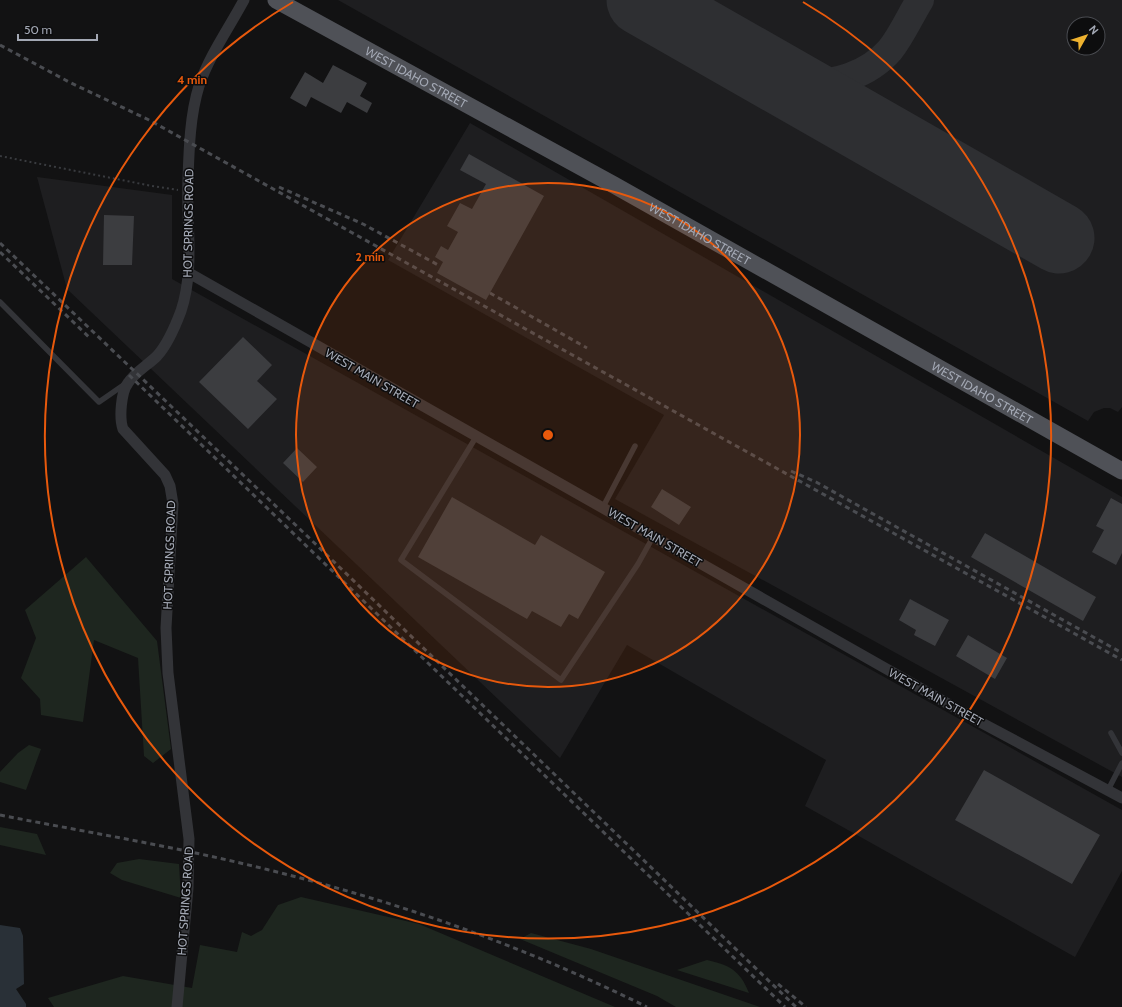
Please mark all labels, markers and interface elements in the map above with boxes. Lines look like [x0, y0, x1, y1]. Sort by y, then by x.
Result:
scale bar [18, 16, 97, 42]
north arrow [1066, 16, 1106, 56]
text: 50 m [24, 22, 52, 37]
text: N [1086, 22, 1102, 37]
street label: WEST IDAHO STREET [363, 43, 470, 111]
text: 4 min [177, 72, 207, 87]
street label: HOT SPRINGS ROAD [180, 168, 196, 278]
street label: WEST IDAHO STREET [647, 199, 754, 268]
text: 2 min [356, 249, 384, 264]
street label: WEST MAIN STREET [322, 345, 422, 411]
street label: WEST IDAHO STREET [929, 358, 1036, 427]
centre of rings [541, 428, 555, 442]
street label: HOT SPRINGS ROAD [160, 500, 178, 610]
street label: WEST MAIN STREET [605, 504, 705, 570]
street label: WEST MAIN STREET [886, 665, 986, 729]
street label: HOT SPRINGS ROAD [174, 846, 196, 956]

